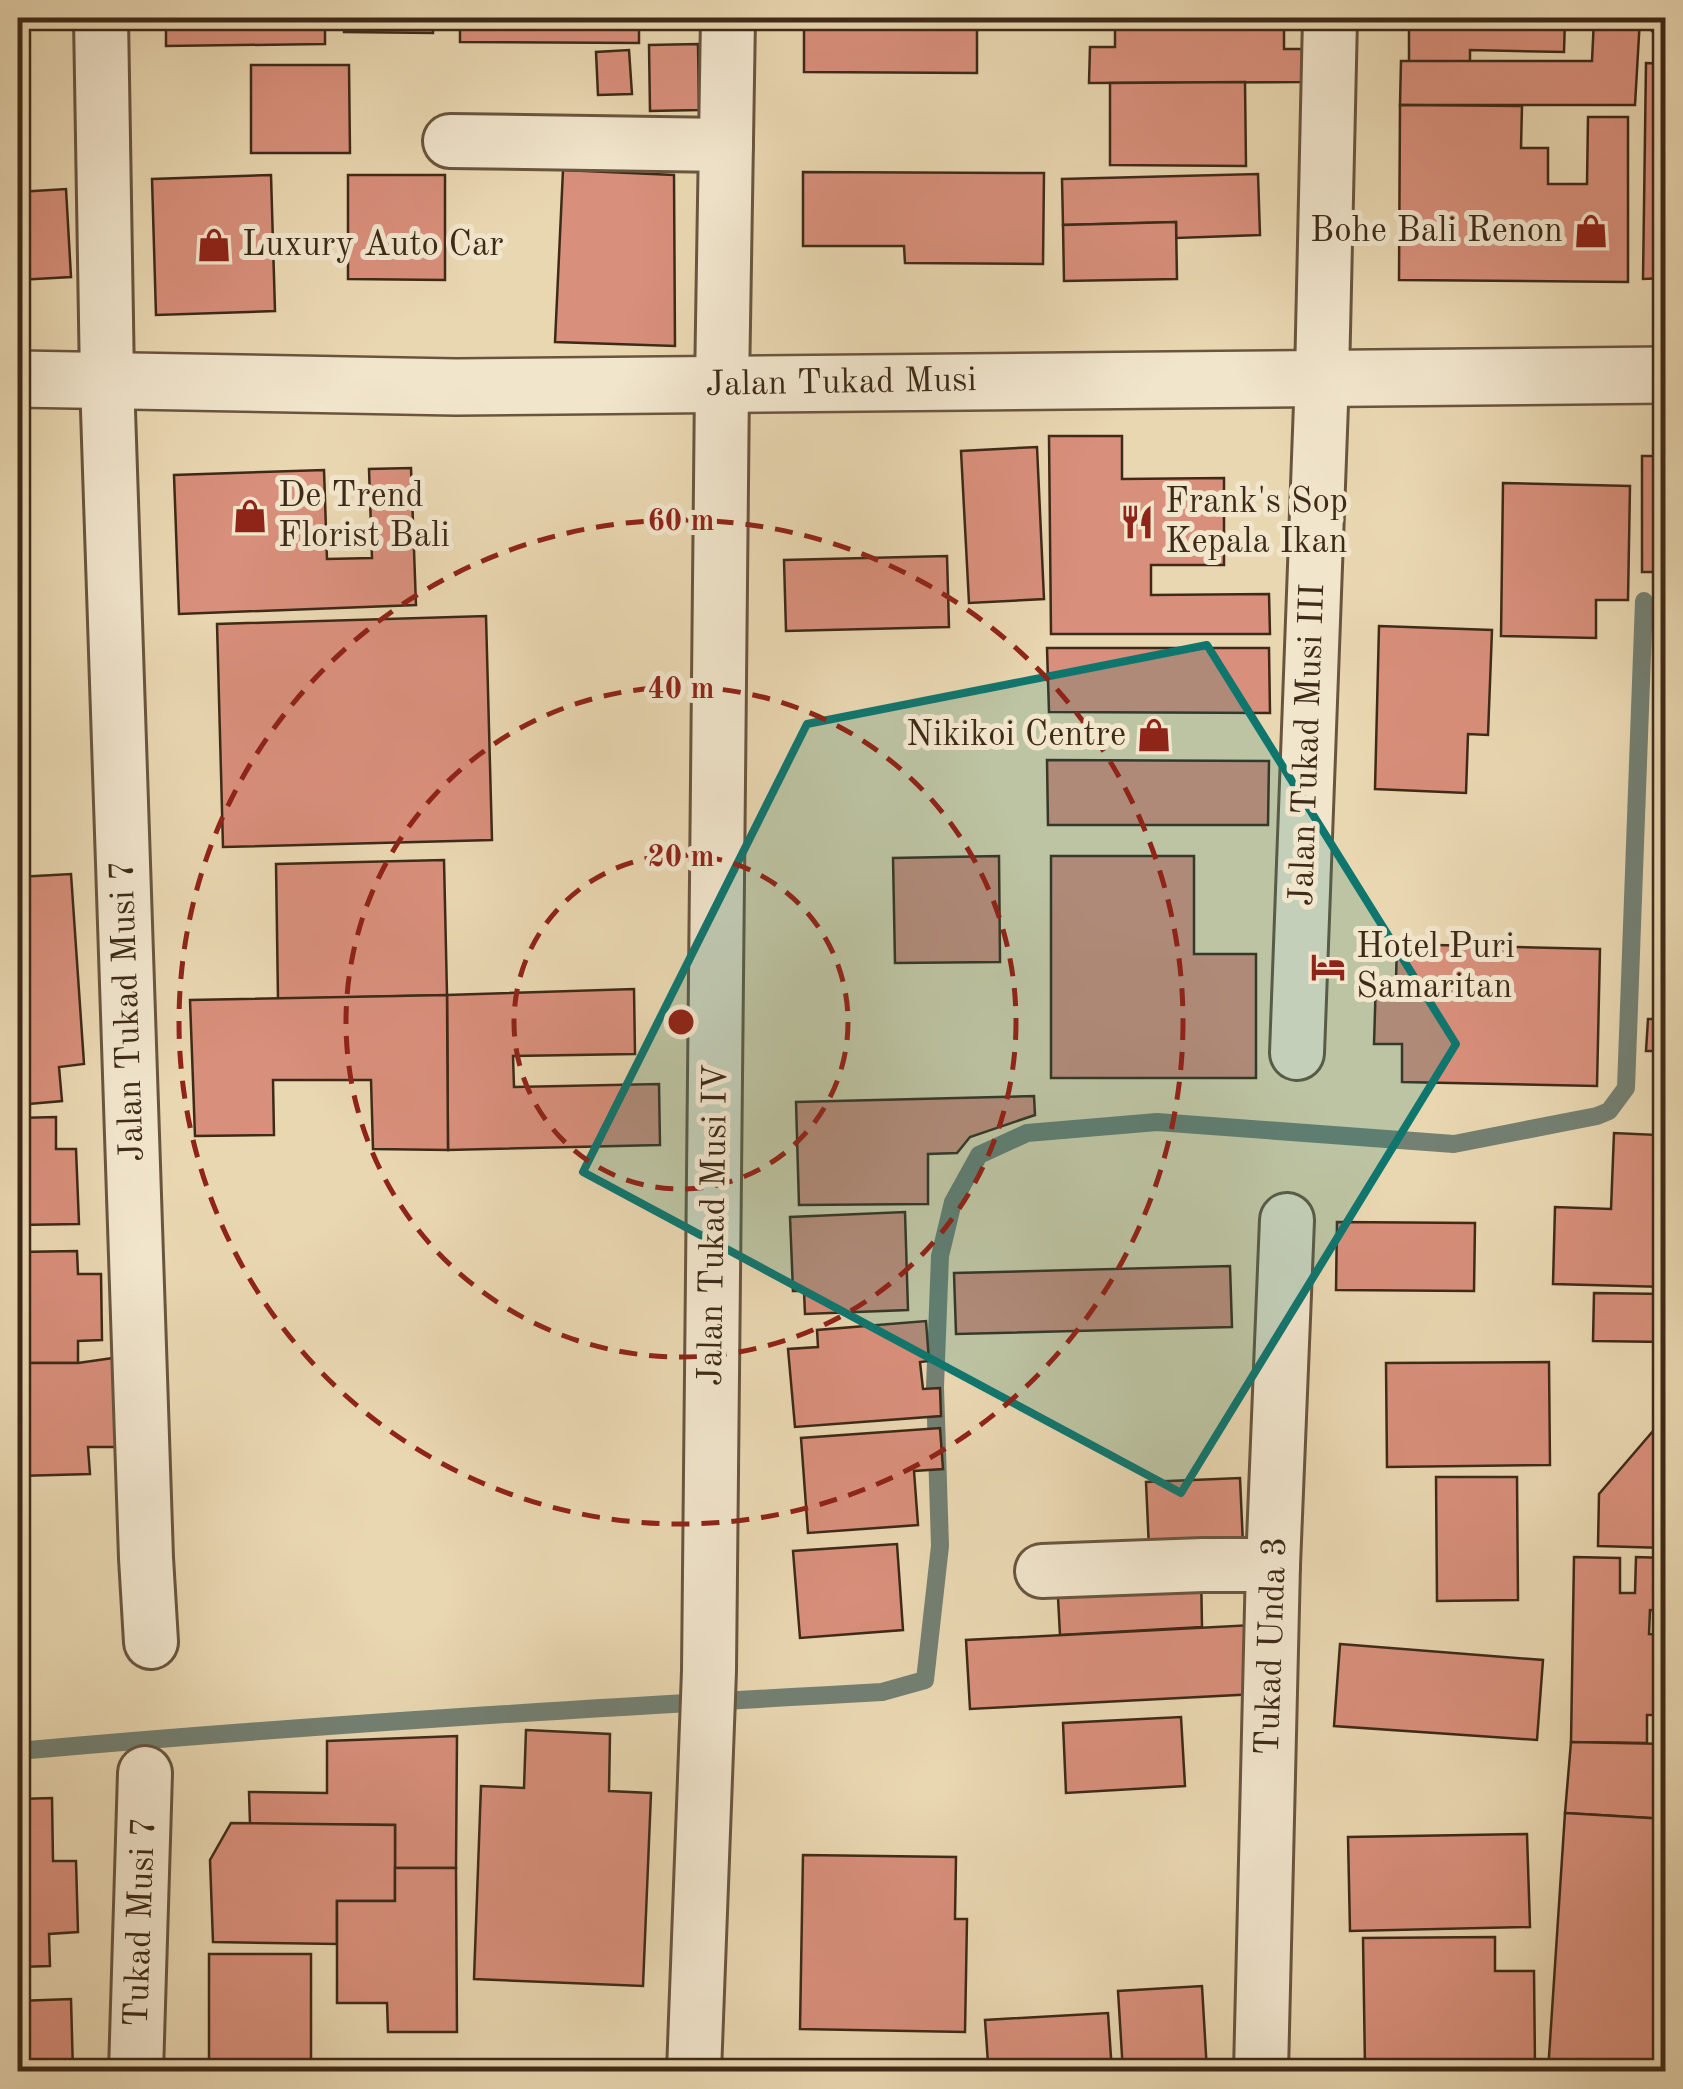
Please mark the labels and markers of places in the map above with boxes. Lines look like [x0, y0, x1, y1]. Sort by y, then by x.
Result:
shop icon: Bohe Bali Renon [1572, 212, 1610, 250]
place label: Bohe Bali Renon [1310, 214, 1563, 249]
shop icon: Luxury Auto Car [195, 226, 233, 264]
place label: Luxury Auto Car [242, 228, 504, 263]
place label: De Trend Florist Bali [278, 479, 450, 554]
place label: Frank's Sop Kepala Ikan [1165, 485, 1348, 560]
shop icon: De Trend Florist Bali [231, 497, 269, 535]
restaurant icon: Frank's Sop Kepala Ikan [1118, 503, 1156, 541]
shop icon: Nikikoi Centre [1135, 716, 1173, 754]
place label: Nikikoi Centre [906, 718, 1126, 753]
place label: Hotel Puri Samaritan [1356, 930, 1515, 1005]
hotel icon: Hotel Puri Samaritan [1309, 948, 1347, 986]
centre of rings [663, 1004, 699, 1040]

